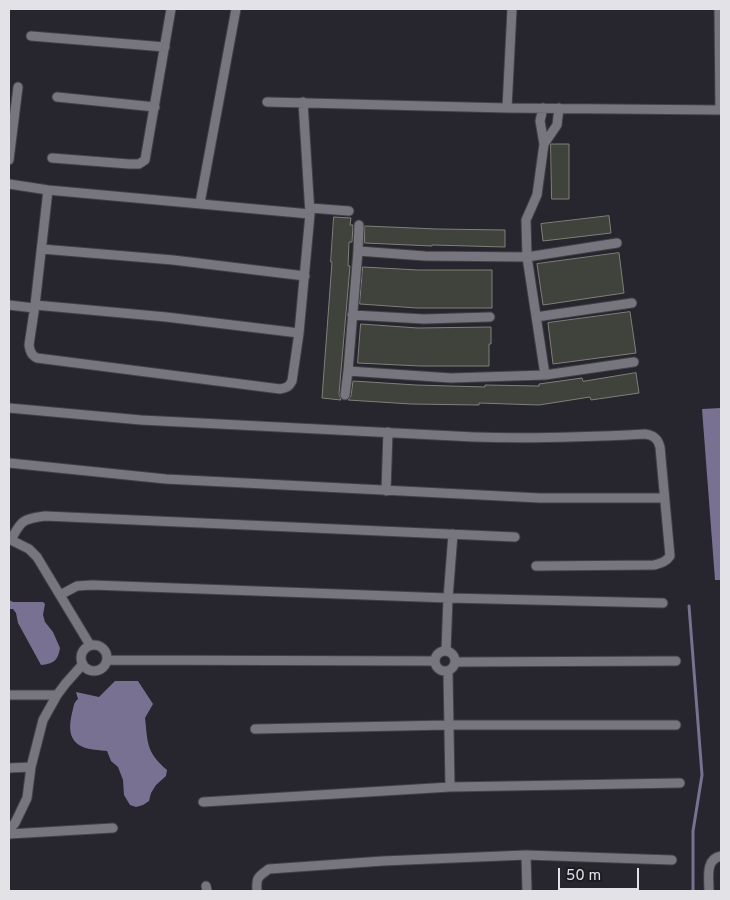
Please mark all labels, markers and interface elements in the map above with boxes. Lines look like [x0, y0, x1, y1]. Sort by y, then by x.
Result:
scale bar [560, 858, 641, 890]
text: 50 m [566, 867, 601, 886]

